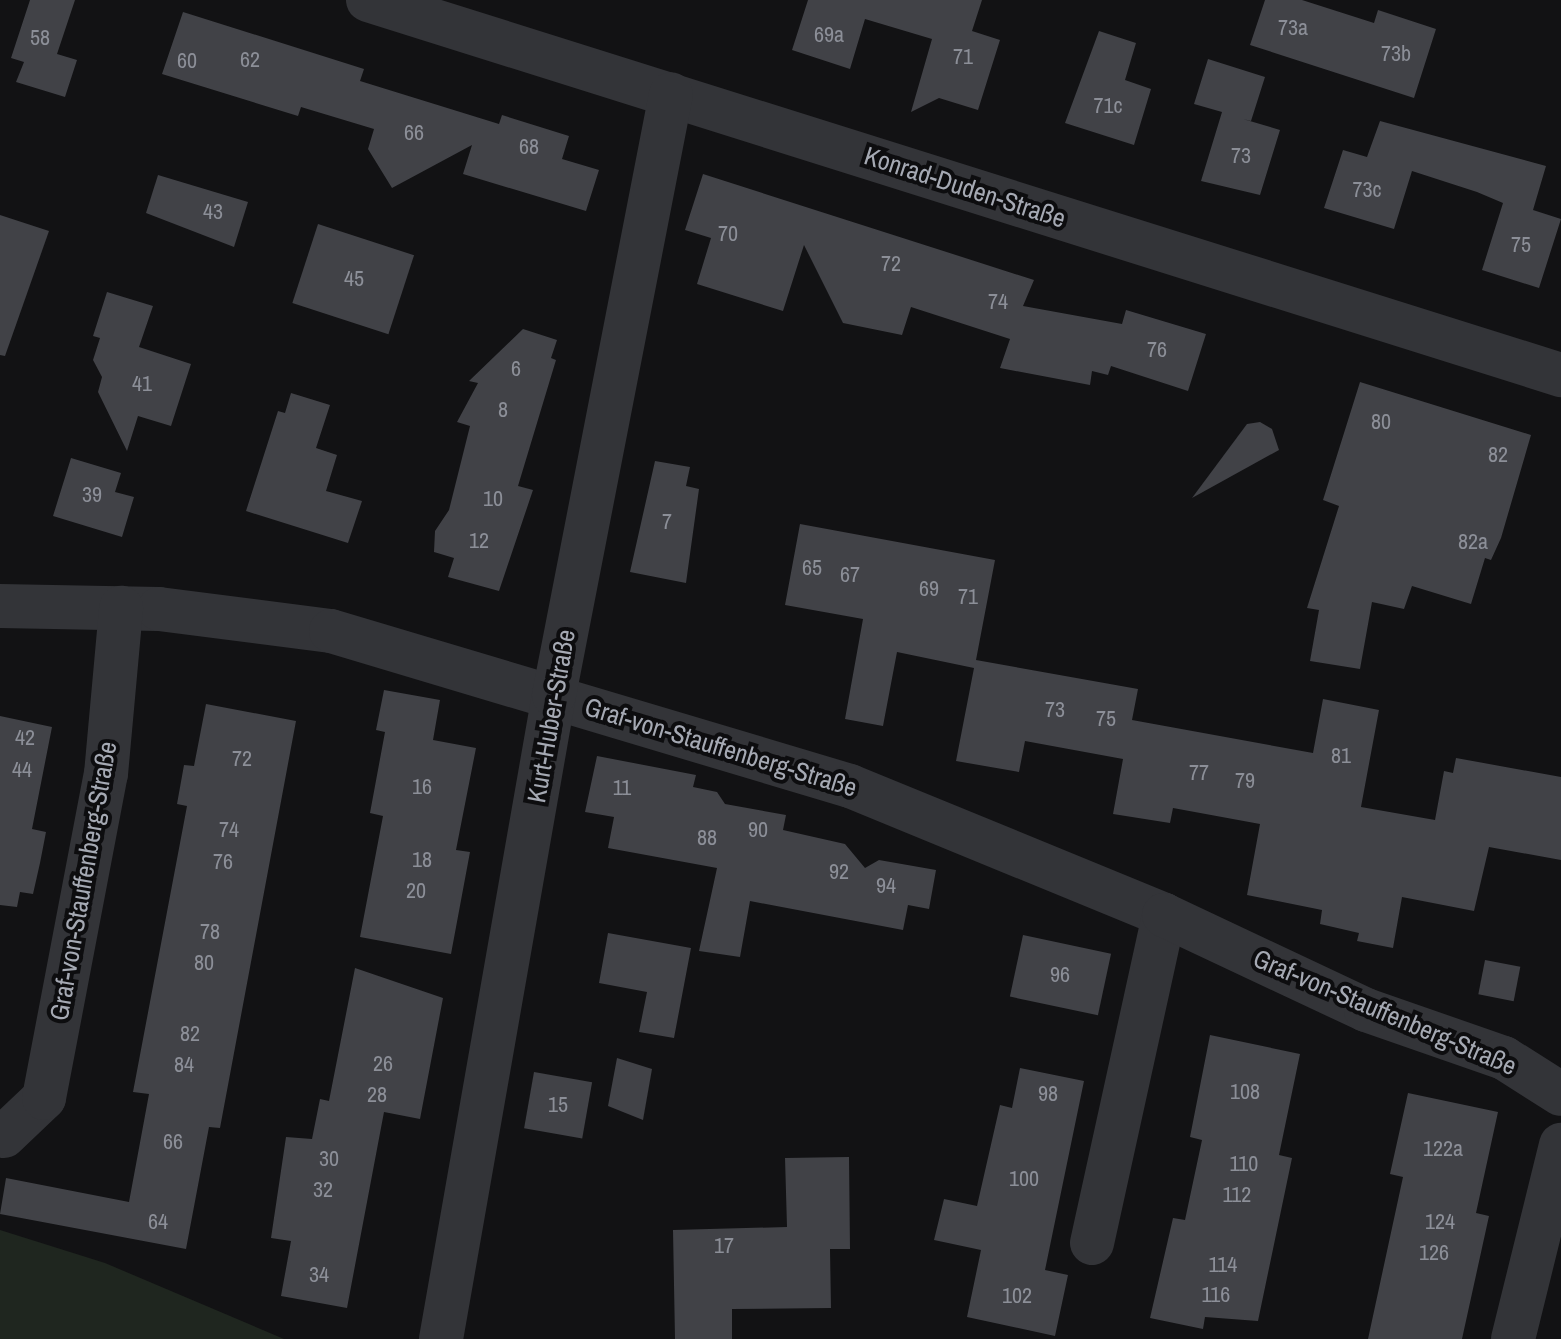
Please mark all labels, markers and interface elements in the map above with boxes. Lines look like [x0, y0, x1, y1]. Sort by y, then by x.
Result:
house number: 73a [1278, 15, 1308, 41]
house number: 69a [814, 22, 844, 48]
house number: 58 [30, 25, 50, 51]
house number: 73b [1381, 41, 1411, 67]
house number: 71 [953, 44, 973, 70]
house number: 62 [240, 47, 260, 73]
house number: 60 [177, 48, 197, 74]
house number: 71c [1093, 93, 1123, 119]
house number: 66 [404, 120, 424, 146]
house number: 68 [519, 134, 539, 160]
street label: Konrad-Duden-Straße [860, 140, 1070, 234]
house number: 73 [1231, 143, 1251, 169]
house number: 73c [1352, 177, 1382, 203]
house number: 43 [203, 199, 223, 225]
house number: 70 [718, 221, 738, 247]
house number: 75 [1511, 232, 1531, 258]
house number: 72 [881, 251, 901, 277]
house number: 45 [344, 266, 364, 292]
house number: 74 [988, 289, 1008, 315]
house number: 76 [1147, 337, 1167, 363]
house number: 6 [511, 356, 521, 382]
house number: 41 [132, 371, 152, 397]
house number: 8 [498, 397, 508, 423]
house number: 80 [1371, 409, 1391, 435]
house number: 82 [1488, 442, 1508, 468]
house number: 39 [82, 482, 102, 508]
house number: 10 [483, 486, 503, 512]
house number: 7 [662, 509, 672, 535]
house number: 12 [469, 528, 489, 554]
house number: 82a [1458, 529, 1488, 555]
house number: 65 [802, 555, 822, 581]
house number: 67 [840, 562, 860, 588]
house number: 69 [919, 576, 939, 602]
house number: 71 [958, 584, 978, 610]
street label: Kurt-Huber-Straße [520, 627, 582, 805]
street label: Graf-von-Stauffenberg-Straße [581, 691, 861, 803]
house number: 73 [1045, 697, 1065, 723]
house number: 75 [1096, 706, 1116, 732]
house number: 42 [15, 725, 35, 751]
street label: Graf-von-Stauffenberg-Straße [43, 739, 123, 1023]
house number: 81 [1331, 743, 1351, 769]
house number: 72 [232, 746, 252, 772]
house number: 44 [12, 757, 32, 783]
house number: 77 [1189, 760, 1209, 786]
house number: 79 [1235, 768, 1255, 794]
house number: 16 [412, 774, 432, 800]
house number: 11 [613, 775, 631, 801]
house number: 74 [219, 817, 239, 843]
house number: 90 [748, 817, 768, 843]
house number: 88 [697, 825, 717, 851]
house number: 18 [412, 847, 432, 873]
house number: 76 [213, 849, 233, 875]
house number: 92 [829, 859, 849, 885]
house number: 94 [876, 873, 896, 899]
house number: 20 [406, 878, 426, 904]
house number: 78 [200, 919, 220, 945]
street label: Graf-von-Stauffenberg-Straße [1249, 942, 1521, 1082]
house number: 80 [194, 950, 214, 976]
house number: 96 [1050, 962, 1070, 988]
house number: 82 [180, 1021, 200, 1047]
house number: 26 [373, 1051, 393, 1077]
house number: 84 [174, 1052, 194, 1078]
house number: 108 [1230, 1079, 1260, 1105]
house number: 98 [1038, 1081, 1058, 1107]
house number: 28 [367, 1082, 387, 1108]
house number: 15 [548, 1092, 568, 1118]
house number: 66 [163, 1129, 183, 1155]
house number: 122a [1423, 1136, 1463, 1162]
house number: 30 [319, 1146, 339, 1172]
house number: 110 [1230, 1151, 1258, 1177]
house number: 100 [1009, 1166, 1039, 1192]
house number: 32 [313, 1177, 333, 1203]
house number: 112 [1223, 1182, 1251, 1208]
house number: 64 [148, 1209, 168, 1235]
house number: 124 [1425, 1209, 1455, 1235]
house number: 17 [714, 1233, 734, 1259]
house number: 126 [1419, 1240, 1449, 1266]
house number: 114 [1209, 1252, 1237, 1278]
house number: 34 [309, 1262, 329, 1288]
house number: 116 [1202, 1282, 1230, 1308]
house number: 102 [1002, 1283, 1032, 1309]

